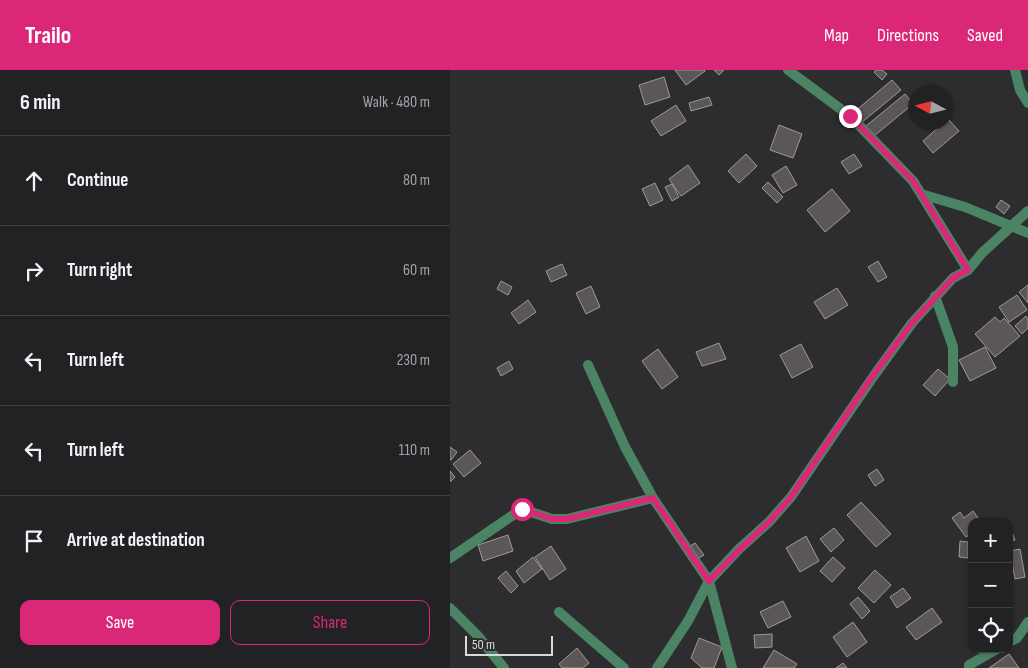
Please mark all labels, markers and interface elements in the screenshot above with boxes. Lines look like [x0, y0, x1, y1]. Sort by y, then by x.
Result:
text: Trailo [25, 21, 71, 50]
text: Map [824, 25, 849, 46]
text: Directions [877, 25, 939, 46]
text: Saved [967, 25, 1003, 46]
north arrow [908, 85, 953, 130]
text: 6 min [20, 90, 61, 115]
text: Walk · 480 m [363, 93, 430, 112]
route end [839, 105, 862, 128]
icon: ahead [20, 167, 48, 195]
text: Continue [67, 169, 128, 192]
text: 80 m [403, 171, 430, 190]
icon: right [20, 257, 48, 285]
text: Turn right [67, 259, 132, 282]
text: 60 m [403, 261, 430, 280]
icon: left [20, 347, 48, 375]
text: Turn left [67, 349, 124, 372]
text: 230 m [397, 351, 430, 370]
icon: left [20, 437, 48, 465]
text: Turn left [67, 439, 124, 462]
text: 110 m [399, 441, 430, 460]
route start [511, 498, 534, 521]
map controls [968, 518, 1013, 653]
button: + [968, 518, 1013, 563]
icon: arrive [20, 527, 48, 555]
text: Arrive at destination [67, 529, 205, 552]
button: − [968, 563, 1013, 608]
button: Save [20, 600, 220, 645]
button: Share [230, 600, 430, 645]
button: locate [968, 608, 1013, 653]
scale bar [465, 633, 552, 656]
text: 50 m [472, 636, 495, 653]

